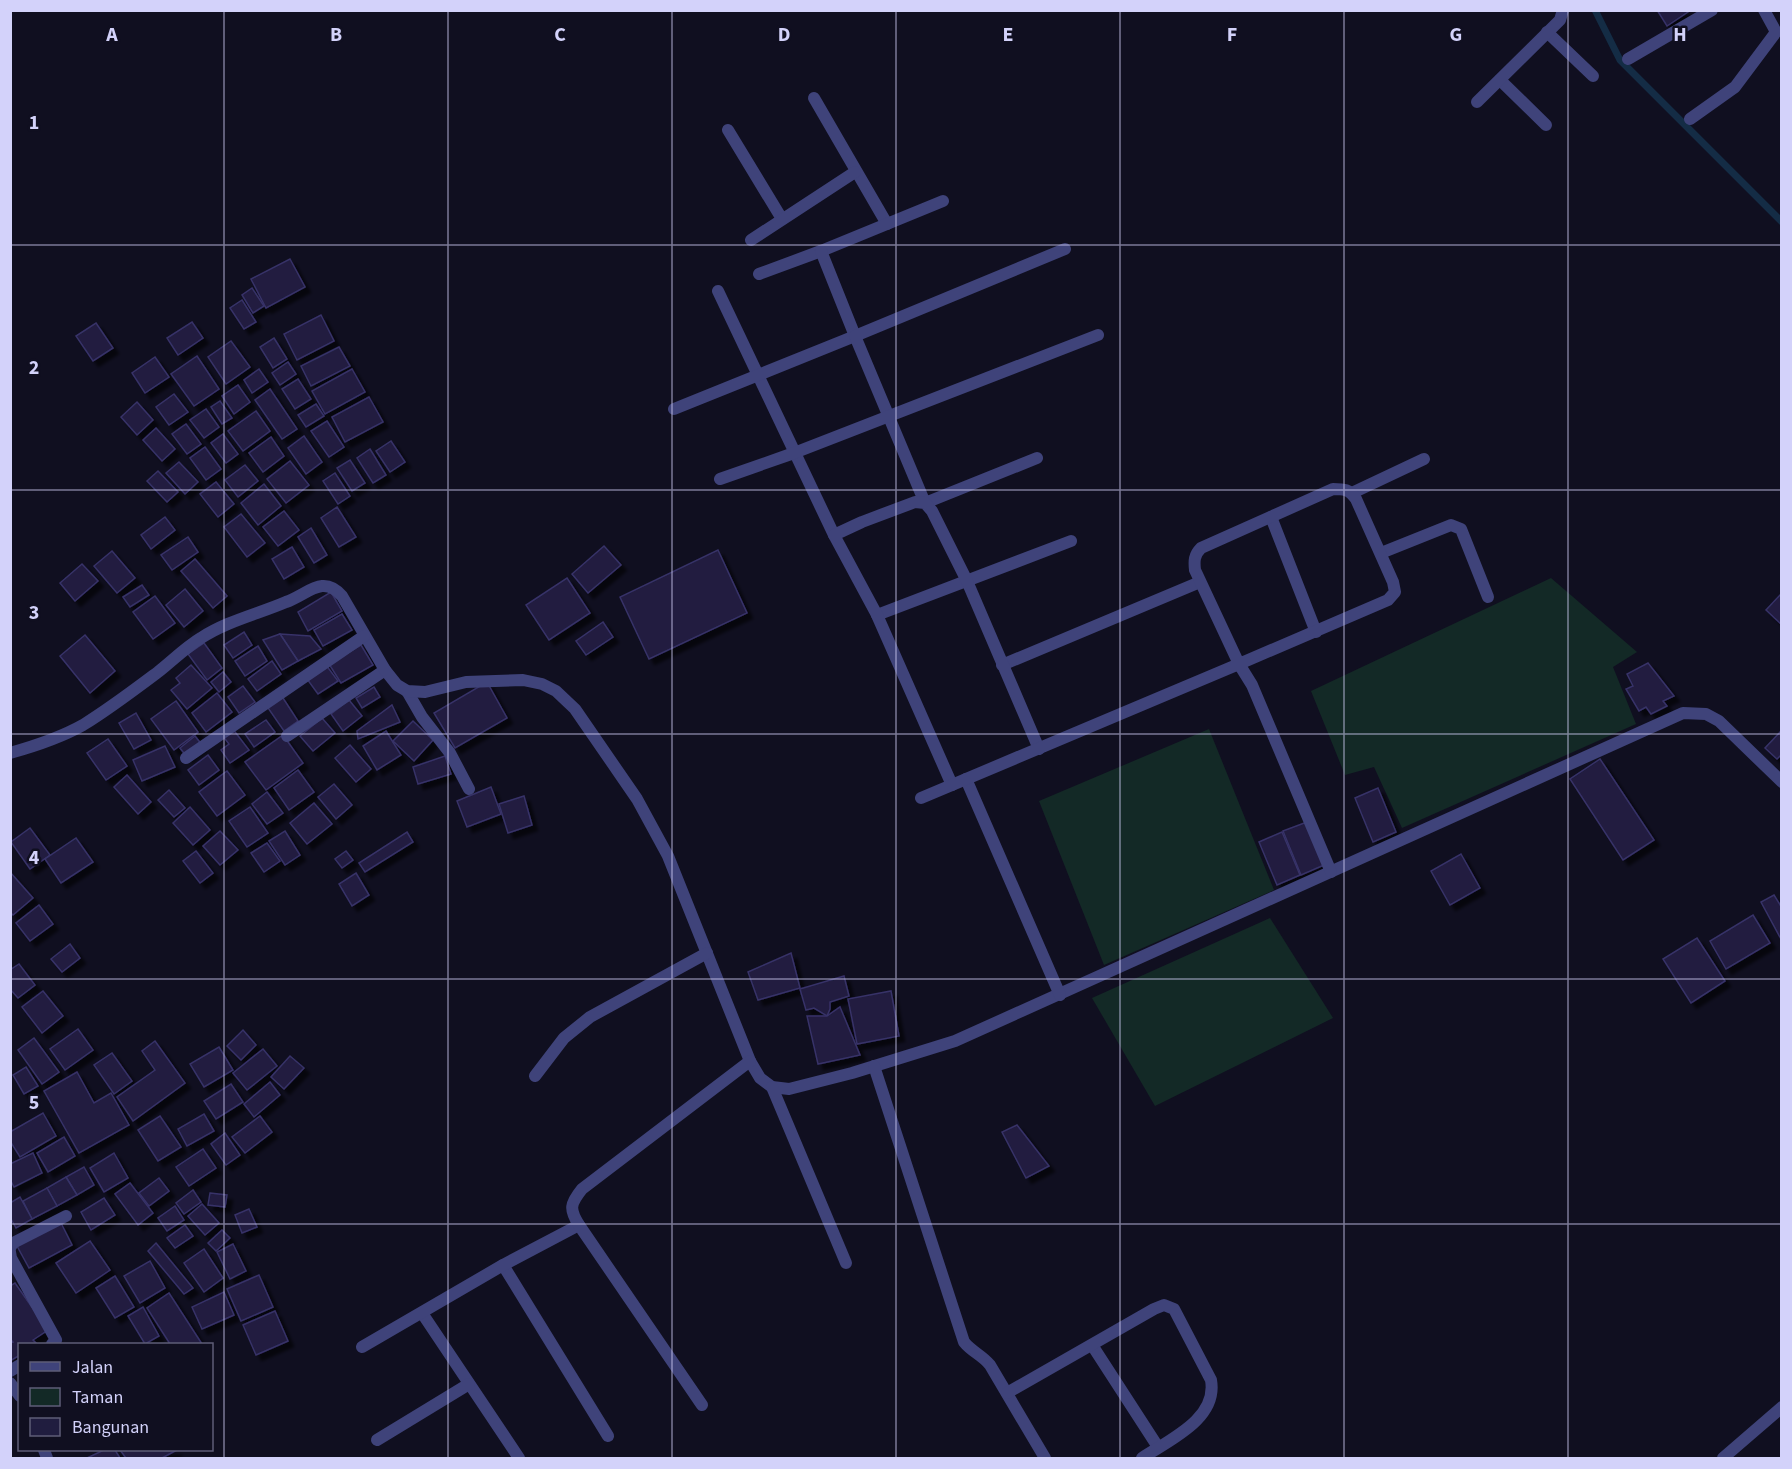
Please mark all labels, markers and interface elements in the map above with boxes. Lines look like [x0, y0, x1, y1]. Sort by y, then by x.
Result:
text: A [105, 21, 118, 49]
text: B [330, 21, 342, 49]
text: C [554, 21, 566, 49]
text: D [778, 21, 790, 49]
text: E [1003, 21, 1013, 49]
text: F [1227, 21, 1237, 49]
text: G [1450, 21, 1462, 49]
text: H [1673, 21, 1687, 49]
text: 1 [29, 109, 39, 137]
text: 2 [29, 354, 39, 382]
text: 3 [29, 599, 39, 627]
text: 4 [29, 844, 40, 872]
text: 5 [29, 1089, 39, 1117]
legend [18, 1343, 213, 1451]
text: Jalan [72, 1355, 113, 1380]
text: Taman [72, 1385, 123, 1410]
text: Bangunan [72, 1415, 149, 1440]

